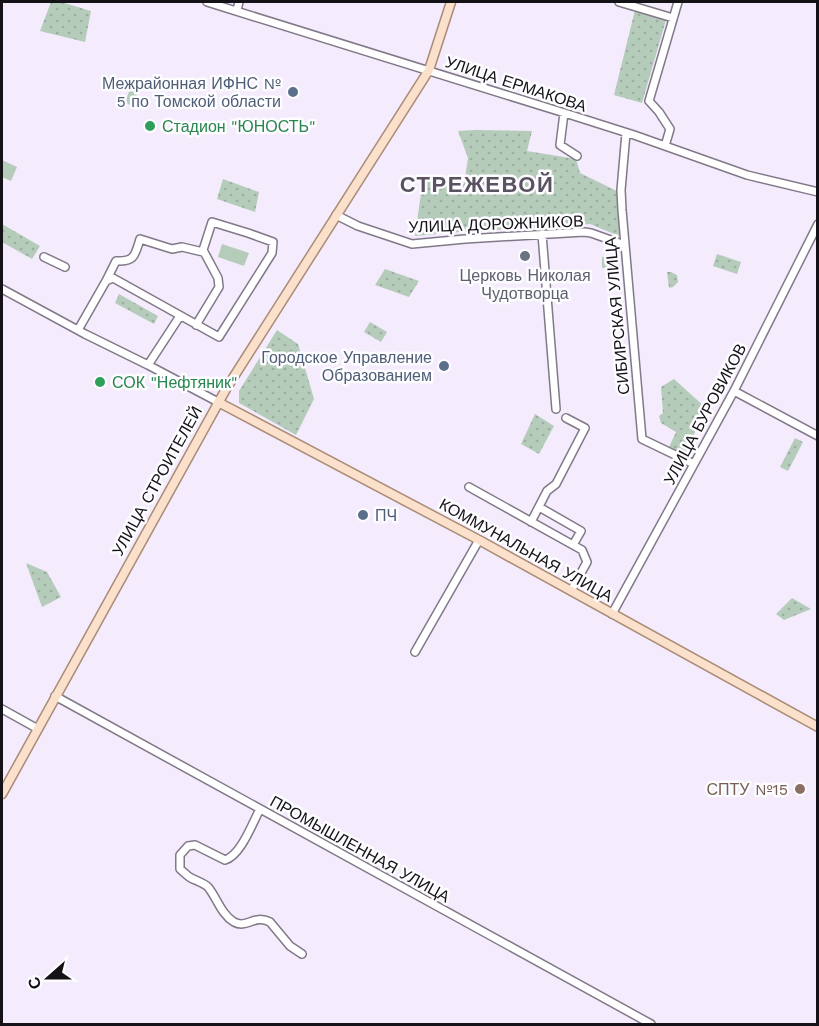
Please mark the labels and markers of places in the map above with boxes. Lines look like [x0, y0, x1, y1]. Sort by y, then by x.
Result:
place label: Межрайонная ИФНС № 5 по Томской области [102, 74, 281, 111]
marker: Межрайонная ИФНС № 5 по Томской области [286, 85, 300, 99]
place label: Стадион "ЮНОСТЬ" [162, 117, 315, 136]
marker: Стадион "ЮНОСТЬ" [143, 119, 157, 133]
marker: Церковь Николая Чудотворца [518, 249, 532, 263]
place label: Церковь Николая Чудотворца [459, 266, 591, 303]
place label: Городское Управление Образованием [261, 348, 432, 385]
marker: Городское Управление Образованием [437, 359, 451, 373]
place label: СОК "Нефтяник" [112, 373, 237, 392]
marker: СОК "Нефтяник" [93, 375, 107, 389]
place label: ПЧ [375, 506, 397, 525]
marker: ПЧ [356, 508, 370, 522]
place label: СПТУ №15 [706, 780, 788, 799]
marker: СПТУ №15 [793, 782, 807, 796]

